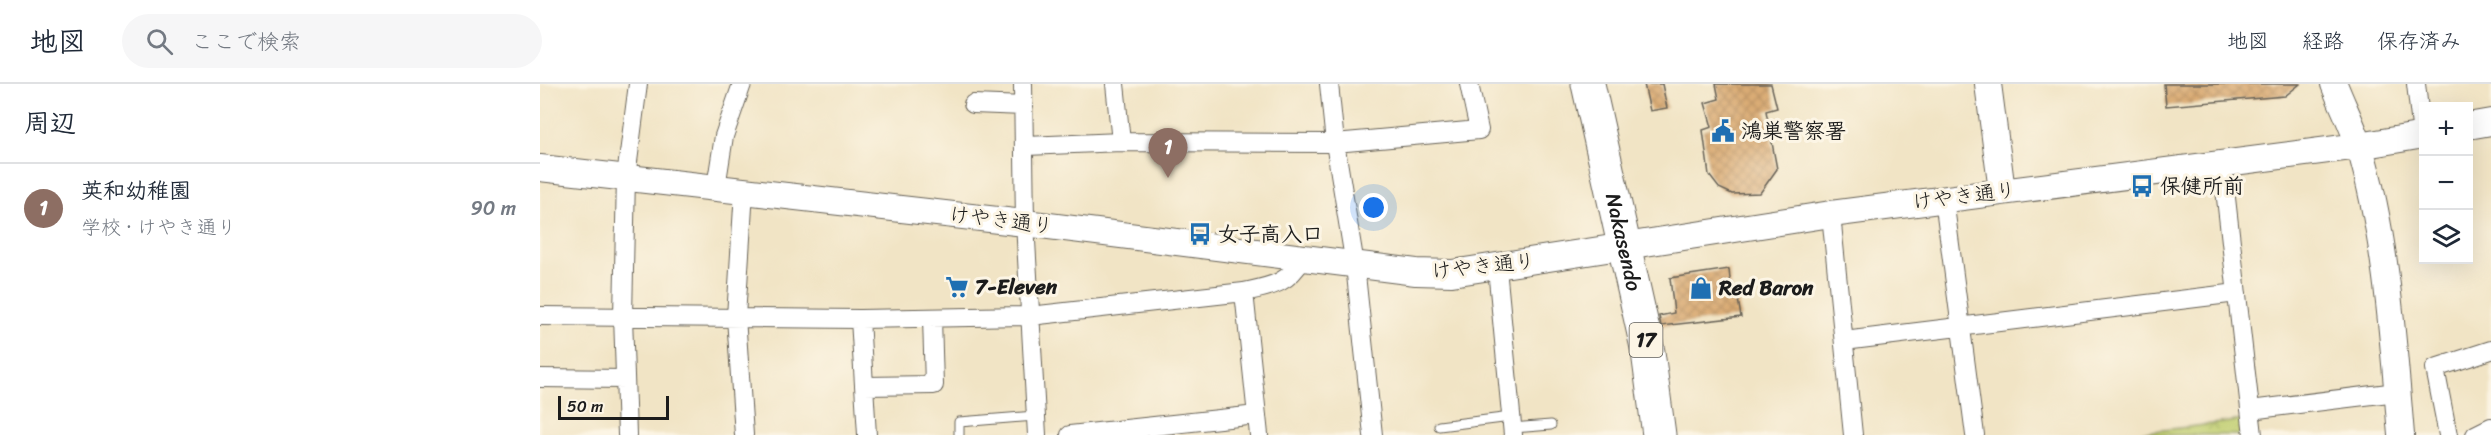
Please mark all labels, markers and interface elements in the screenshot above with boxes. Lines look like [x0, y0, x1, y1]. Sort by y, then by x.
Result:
search box [122, 14, 542, 68]
text: 地図 [30, 17, 86, 66]
text: ここで検索 [191, 22, 301, 61]
text: 地図 [2227, 22, 2269, 60]
text: 経路 [2302, 22, 2344, 60]
text: 保存済み [2377, 22, 2461, 60]
icon: search [143, 25, 176, 58]
text: 周辺 [24, 100, 76, 146]
map controls [2419, 102, 2473, 264]
button: + [2419, 102, 2473, 156]
place label: 鴻巣警察署 [1741, 112, 1846, 150]
public building icon: 鴻巣警察署 [1710, 118, 1736, 144]
pin: 1 [1148, 128, 1188, 178]
button: − [2419, 156, 2473, 210]
place label: 保健所前 [2160, 167, 2244, 205]
text: 英和幼稚園 [81, 171, 191, 210]
street label: けやき通り [1910, 171, 2018, 221]
bus stop icon: 保健所前 [2129, 173, 2155, 199]
street label: Nakasendo [1594, 189, 1653, 295]
text: 1 [39, 191, 48, 226]
text: 90 m [471, 191, 516, 226]
your location [1359, 193, 1388, 222]
street label: けやき通り [947, 195, 1055, 245]
text: 学校 · けやき通り [81, 210, 237, 245]
button: layers [2419, 210, 2473, 264]
place label: 女子高入口 [1218, 215, 1323, 253]
bus stop icon: 女子高入口 [1187, 221, 1213, 247]
street label: けやき通り [1429, 242, 1537, 290]
place label: 7-Eleven [975, 268, 1058, 306]
place label: Red Baron [1718, 269, 1814, 307]
supermarket icon: 7-Eleven [944, 274, 970, 300]
shop icon: Red Baron [1688, 275, 1714, 301]
road number: 17 [1630, 323, 1662, 357]
text: 50 m [567, 392, 603, 421]
scale bar [558, 393, 669, 420]

